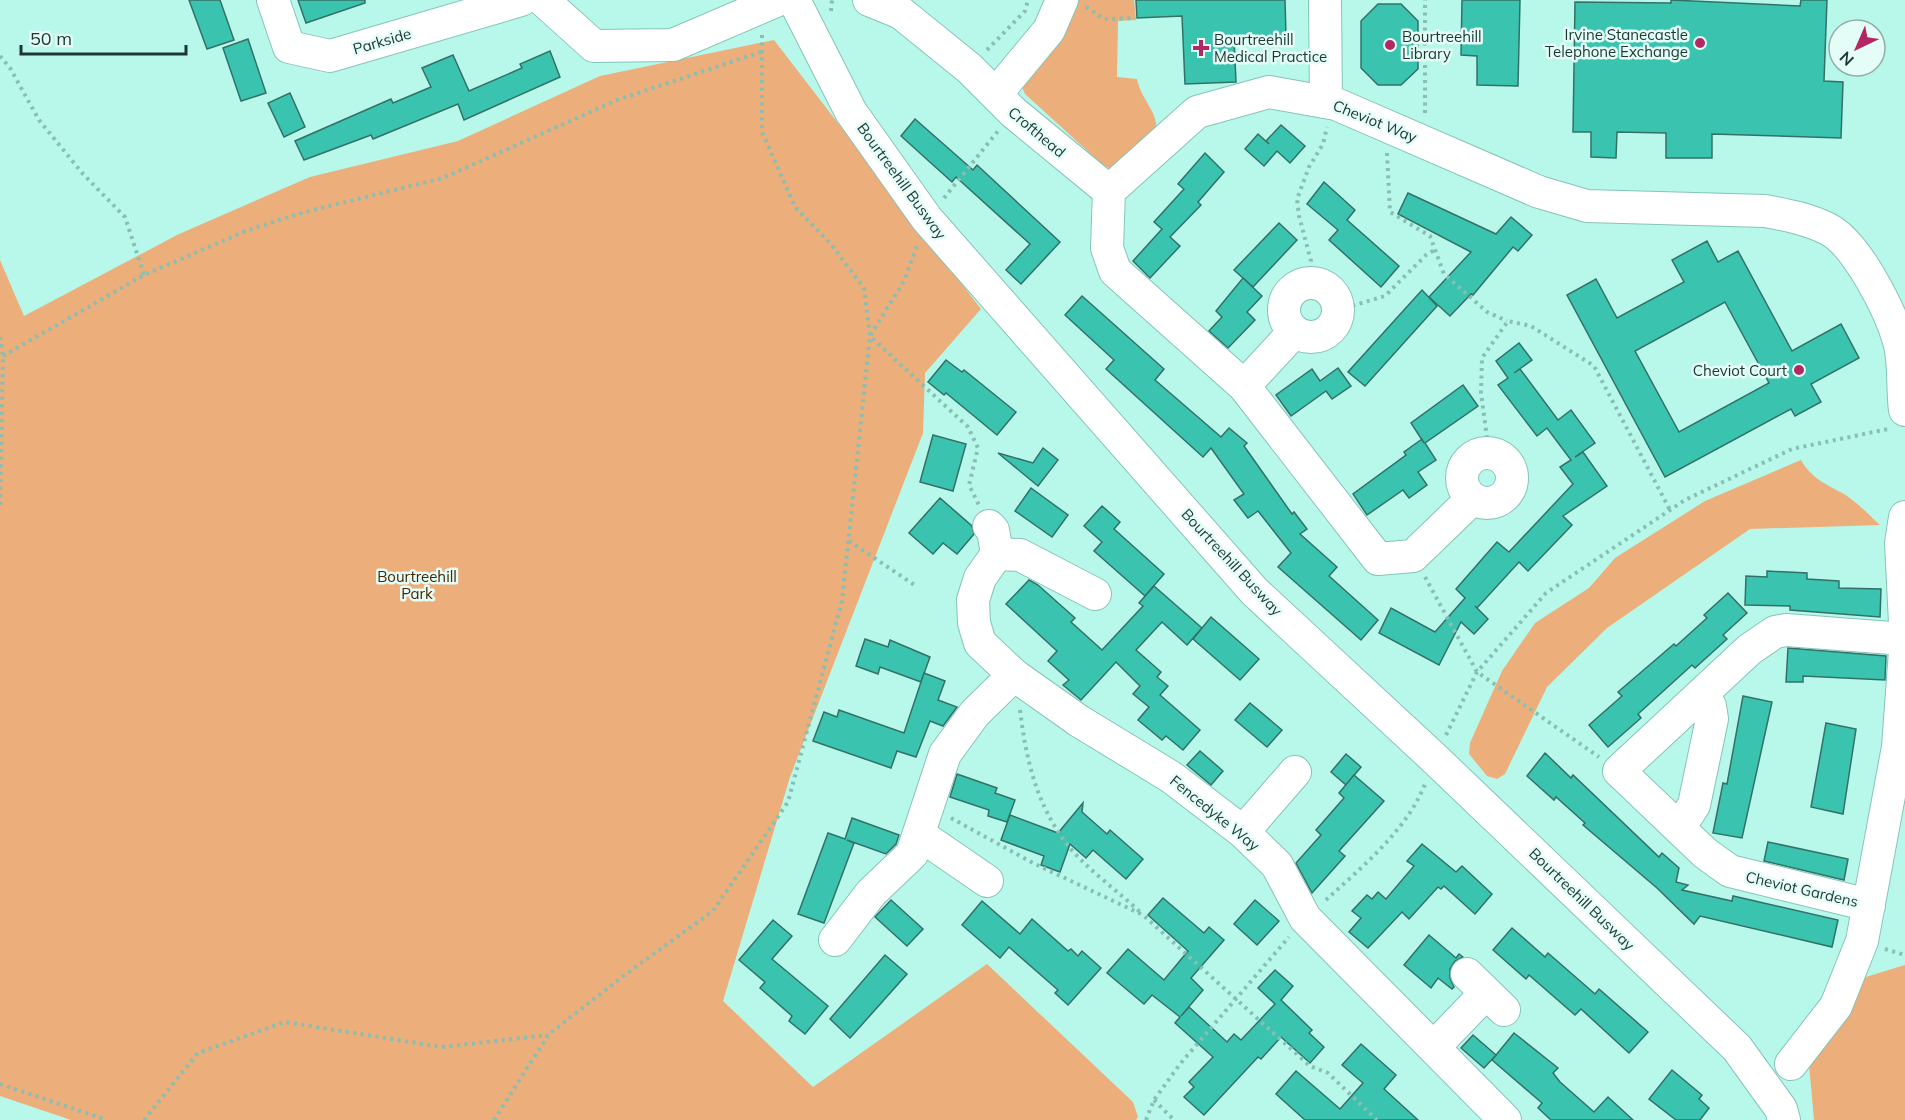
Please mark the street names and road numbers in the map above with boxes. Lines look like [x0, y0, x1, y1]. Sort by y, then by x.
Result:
street label: Parkside [351, 24, 413, 58]
street label: Cheviot Way [1330, 96, 1420, 146]
street label: Crofthead [1004, 103, 1070, 161]
street label: Bourtreehill Busway [853, 119, 951, 243]
street label: Bourtreehill Busway [1177, 504, 1287, 620]
street label: Fencedyke Way [1166, 771, 1264, 855]
street label: Bourtreehill Busway [1525, 844, 1639, 954]
street label: Cheviot Gardens [1744, 867, 1860, 911]

